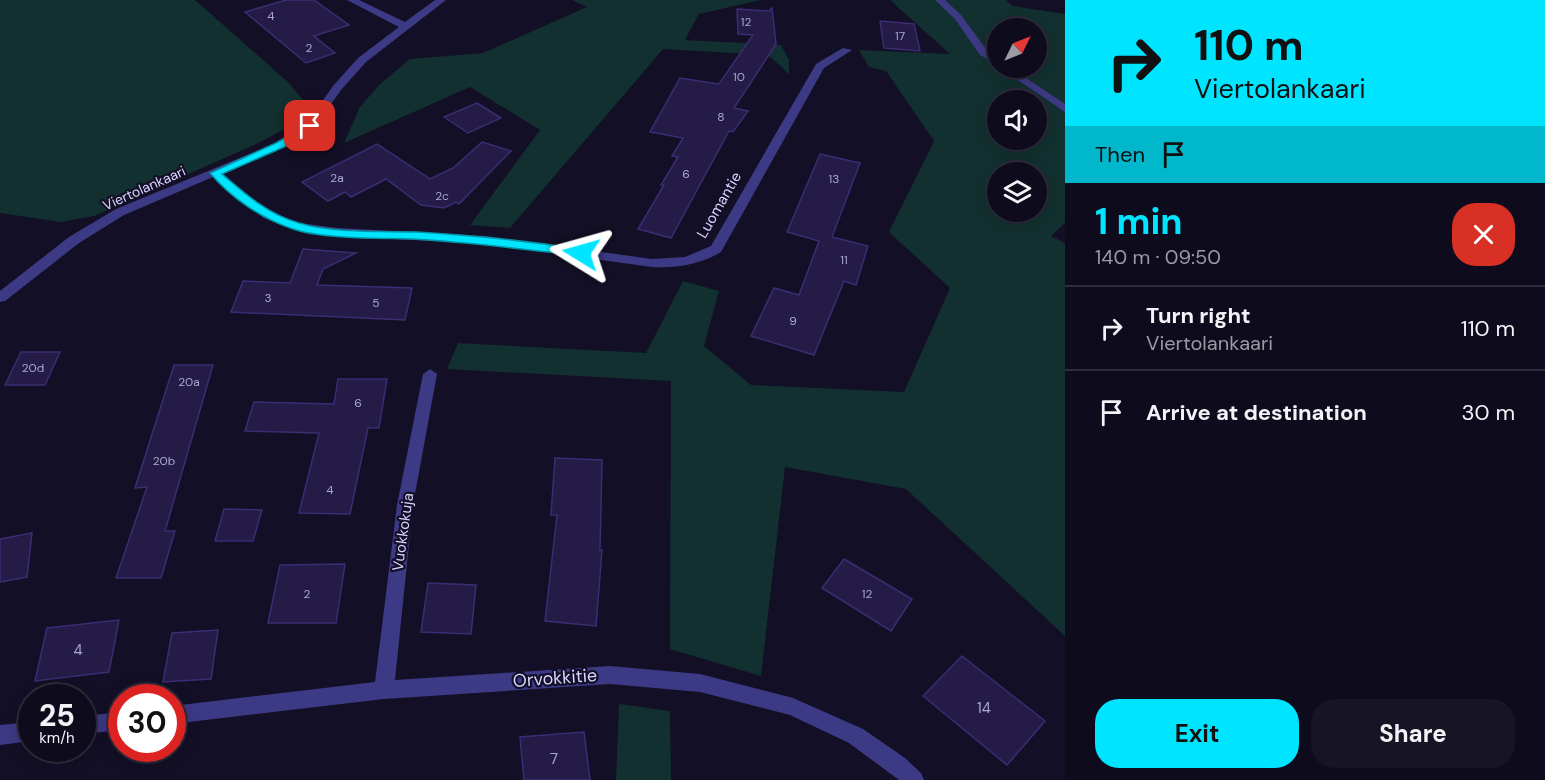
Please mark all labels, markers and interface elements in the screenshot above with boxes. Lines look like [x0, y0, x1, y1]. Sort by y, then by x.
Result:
house number: 4 [267, 8, 275, 24]
house number: 12 [741, 14, 751, 30]
north arrow [987, 18, 1047, 78]
map controls [987, 18, 1047, 222]
text: 110 m [1194, 18, 1304, 73]
icon: right [1095, 24, 1173, 102]
house number: 17 [895, 28, 905, 44]
house number: 2 [306, 40, 313, 56]
house number: 10 [733, 69, 745, 85]
text: Viertolankaari [1194, 71, 1366, 106]
button: sound [987, 90, 1047, 150]
pin [284, 100, 335, 151]
icon: arrive [293, 109, 326, 142]
house number: 8 [717, 109, 725, 125]
icon: arrive [1157, 138, 1190, 171]
text: Then [1095, 140, 1145, 169]
street label: Viertolankaari [100, 162, 188, 214]
button: layers [987, 162, 1047, 222]
house number: 6 [682, 166, 690, 182]
street label: Luomantie [692, 168, 746, 242]
house number: 2a [330, 170, 344, 186]
house number: 13 [829, 171, 839, 187]
house number: 2c [435, 188, 449, 204]
text: 1 min [1095, 198, 1183, 245]
button: close [1452, 203, 1515, 266]
position arrow [549, 221, 613, 285]
text: 140 m · 09:50 [1095, 244, 1221, 270]
house number: 11 [840, 252, 848, 268]
house number: 3 [264, 290, 272, 306]
house number: 5 [372, 295, 380, 311]
text: Turn right [1146, 301, 1251, 330]
icon: right [1095, 312, 1128, 345]
house number: 9 [789, 313, 797, 329]
text: 110 m [1461, 314, 1515, 343]
text: Viertolankaari [1146, 330, 1273, 356]
house number: 20d [22, 360, 44, 376]
house number: 20a [178, 374, 200, 390]
house number: 6 [354, 395, 362, 411]
icon: arrive [1095, 396, 1128, 429]
text: Arrive at destination [1146, 398, 1367, 427]
text: 30 m [1461, 398, 1515, 427]
house number: 20b [153, 453, 175, 469]
house number: 4 [326, 482, 334, 498]
street label: Vuokkokuja [388, 492, 418, 572]
house number: 2 [304, 586, 311, 602]
house number: 12 [862, 586, 872, 602]
house number: 4 [73, 640, 83, 660]
street label: Orvokkitie [512, 663, 598, 693]
speed limit sign: 30 [108, 684, 186, 762]
text: 25 [39, 696, 75, 735]
house number: 14 [977, 698, 991, 718]
button: Exit [1095, 699, 1299, 768]
button: Share [1311, 699, 1515, 768]
text: km/h [39, 728, 75, 748]
house number: 7 [550, 749, 558, 769]

